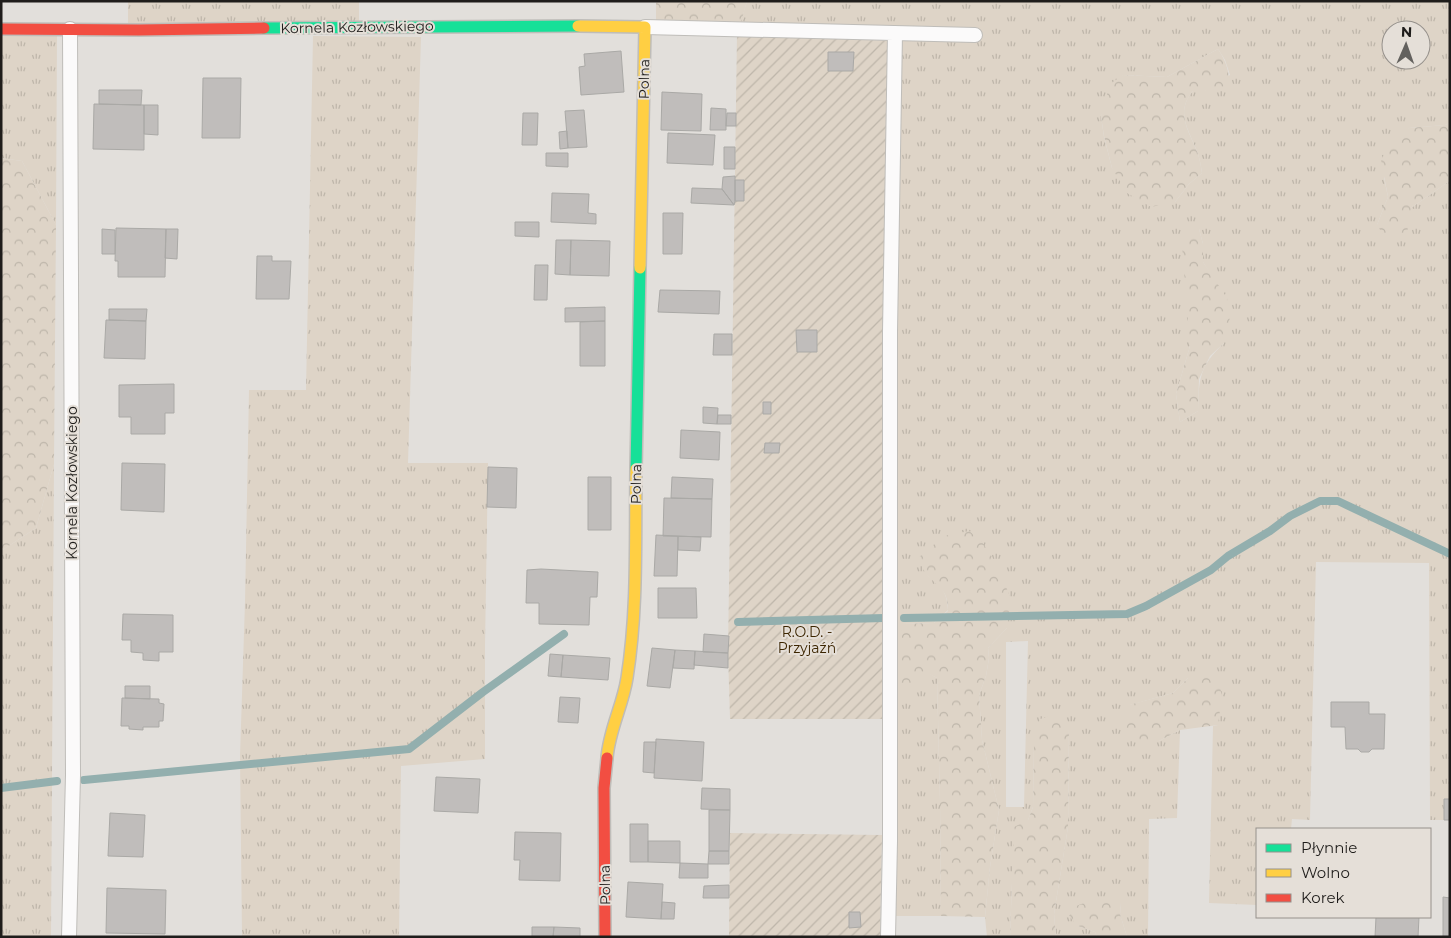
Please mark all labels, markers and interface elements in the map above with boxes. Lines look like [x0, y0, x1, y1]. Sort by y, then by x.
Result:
street label: Kornela Kozłowskiego [280, 17, 434, 37]
north arrow [1381, 20, 1431, 70]
text: N [1400, 23, 1412, 41]
street label: Polna [635, 59, 653, 99]
street label: Kornela Kozłowskiego [63, 406, 81, 560]
street label: Polna [627, 464, 645, 504]
park label: R.O.D. - Przyjaźń [778, 623, 836, 657]
legend [1256, 828, 1431, 918]
text: Płynnie [1301, 838, 1357, 857]
text: Wolno [1301, 863, 1350, 882]
street label: Polna [596, 865, 614, 905]
text: Korek [1301, 888, 1345, 907]

